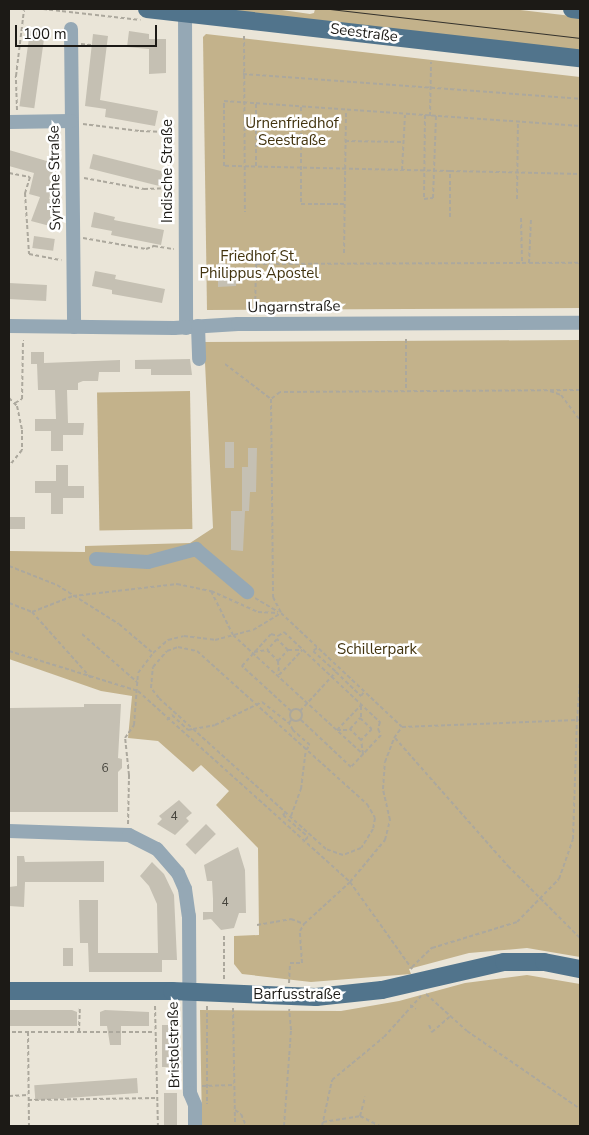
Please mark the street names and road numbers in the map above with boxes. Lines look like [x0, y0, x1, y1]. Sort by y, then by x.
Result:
street label: Seestraße [329, 20, 399, 46]
street label: Indische Straße [159, 119, 177, 223]
street label: Syrische Straße [45, 125, 65, 231]
street label: Ungarnstraße [247, 297, 341, 317]
street label: Barfusstraße [253, 986, 341, 1004]
street label: Bristolstraße [164, 1001, 184, 1089]

